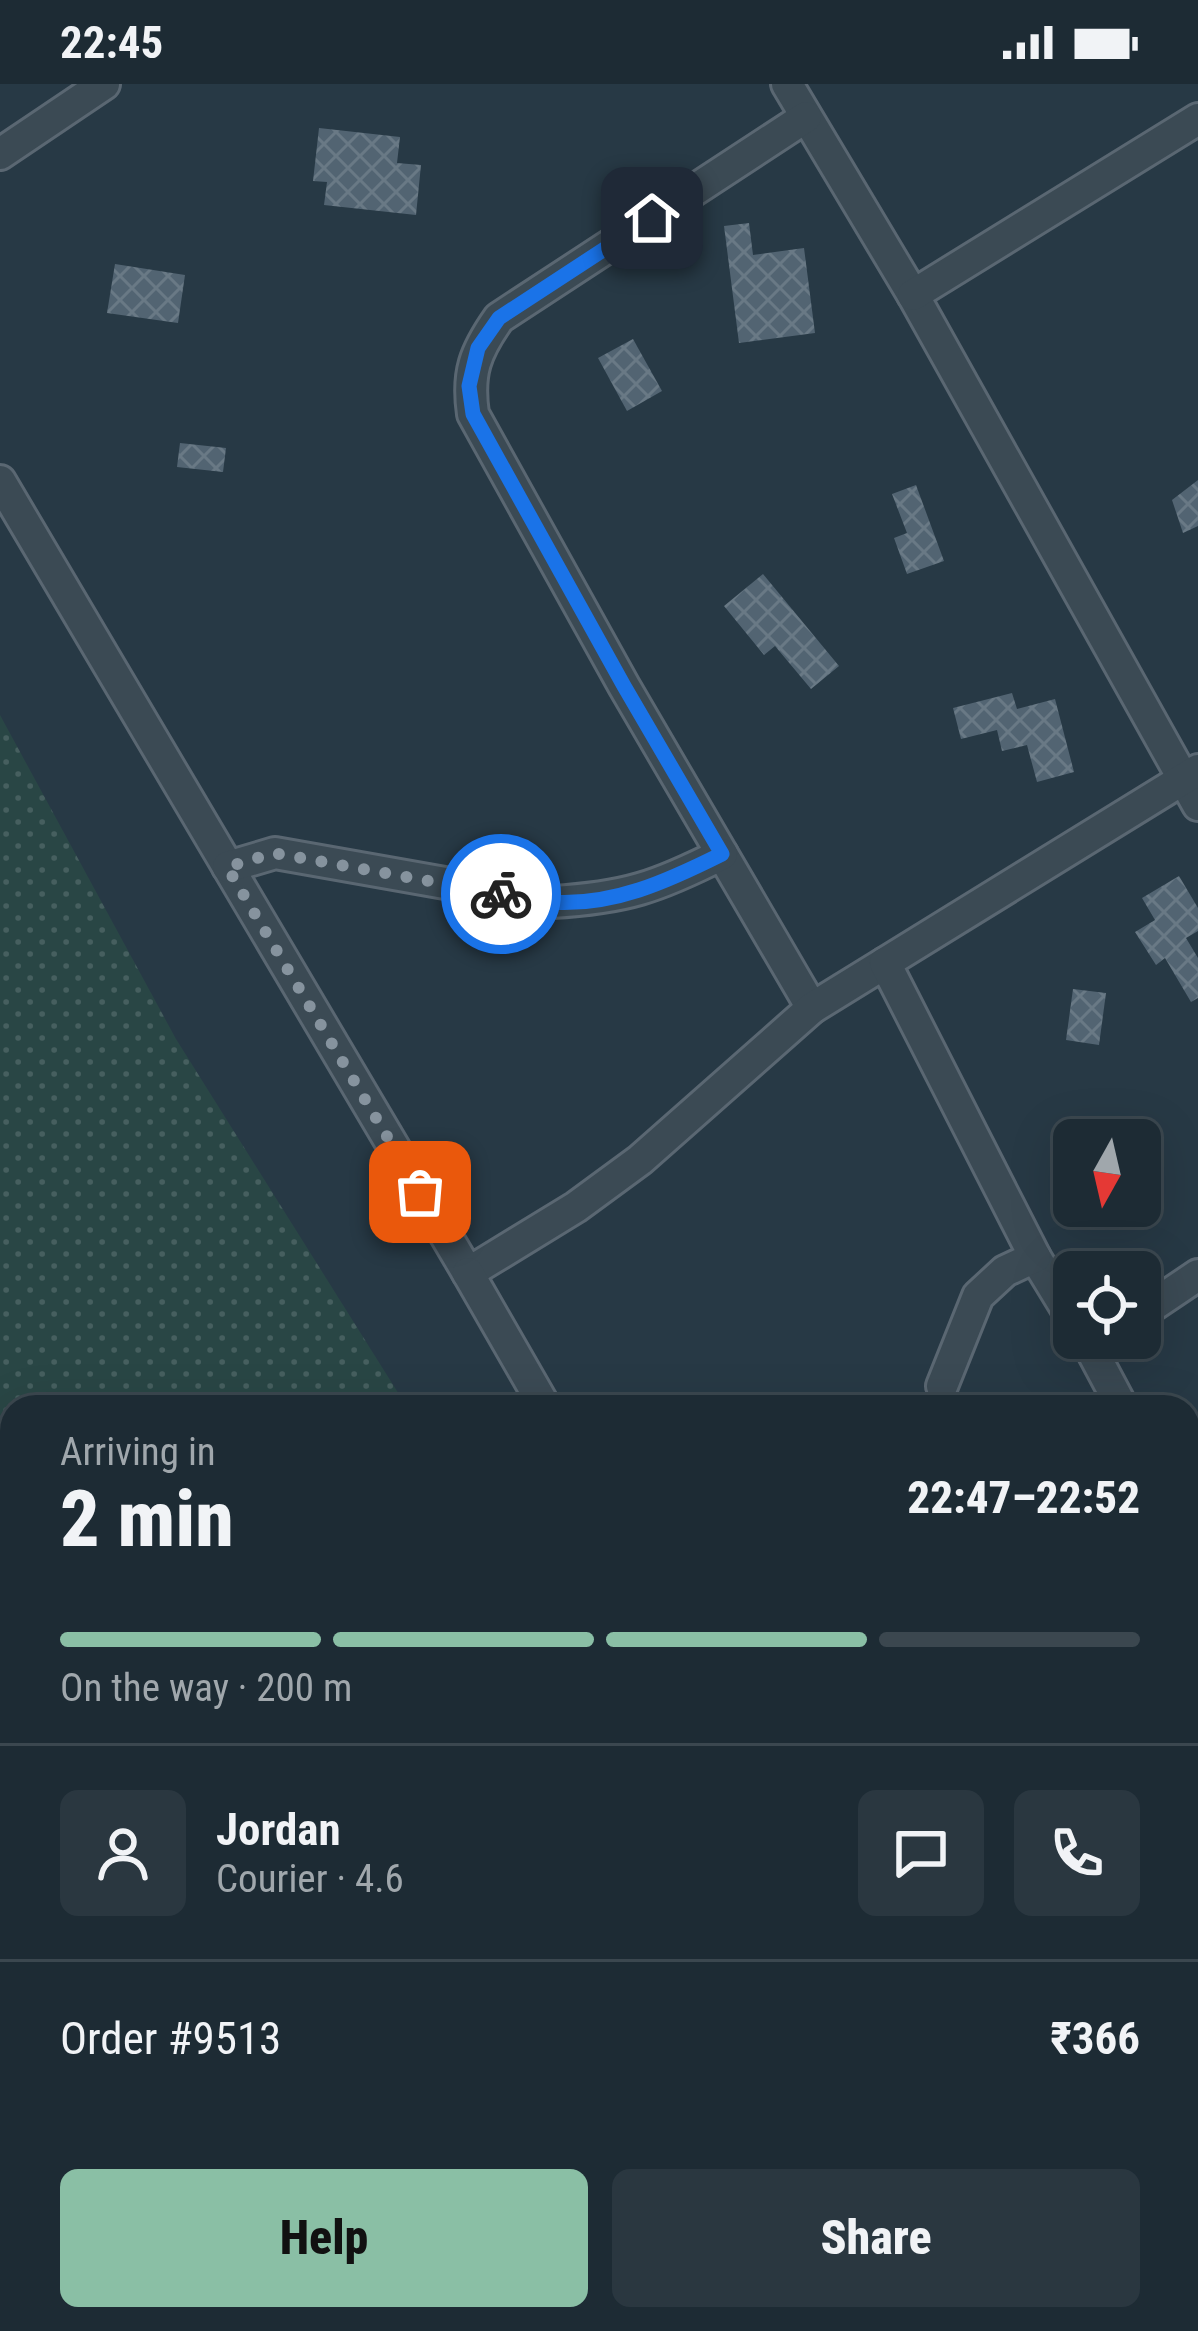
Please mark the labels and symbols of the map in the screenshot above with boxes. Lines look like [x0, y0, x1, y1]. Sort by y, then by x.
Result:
pin [601, 167, 703, 269]
courier [441, 834, 561, 954]
north arrow [1053, 1119, 1161, 1227]
pin [369, 1141, 471, 1243]

